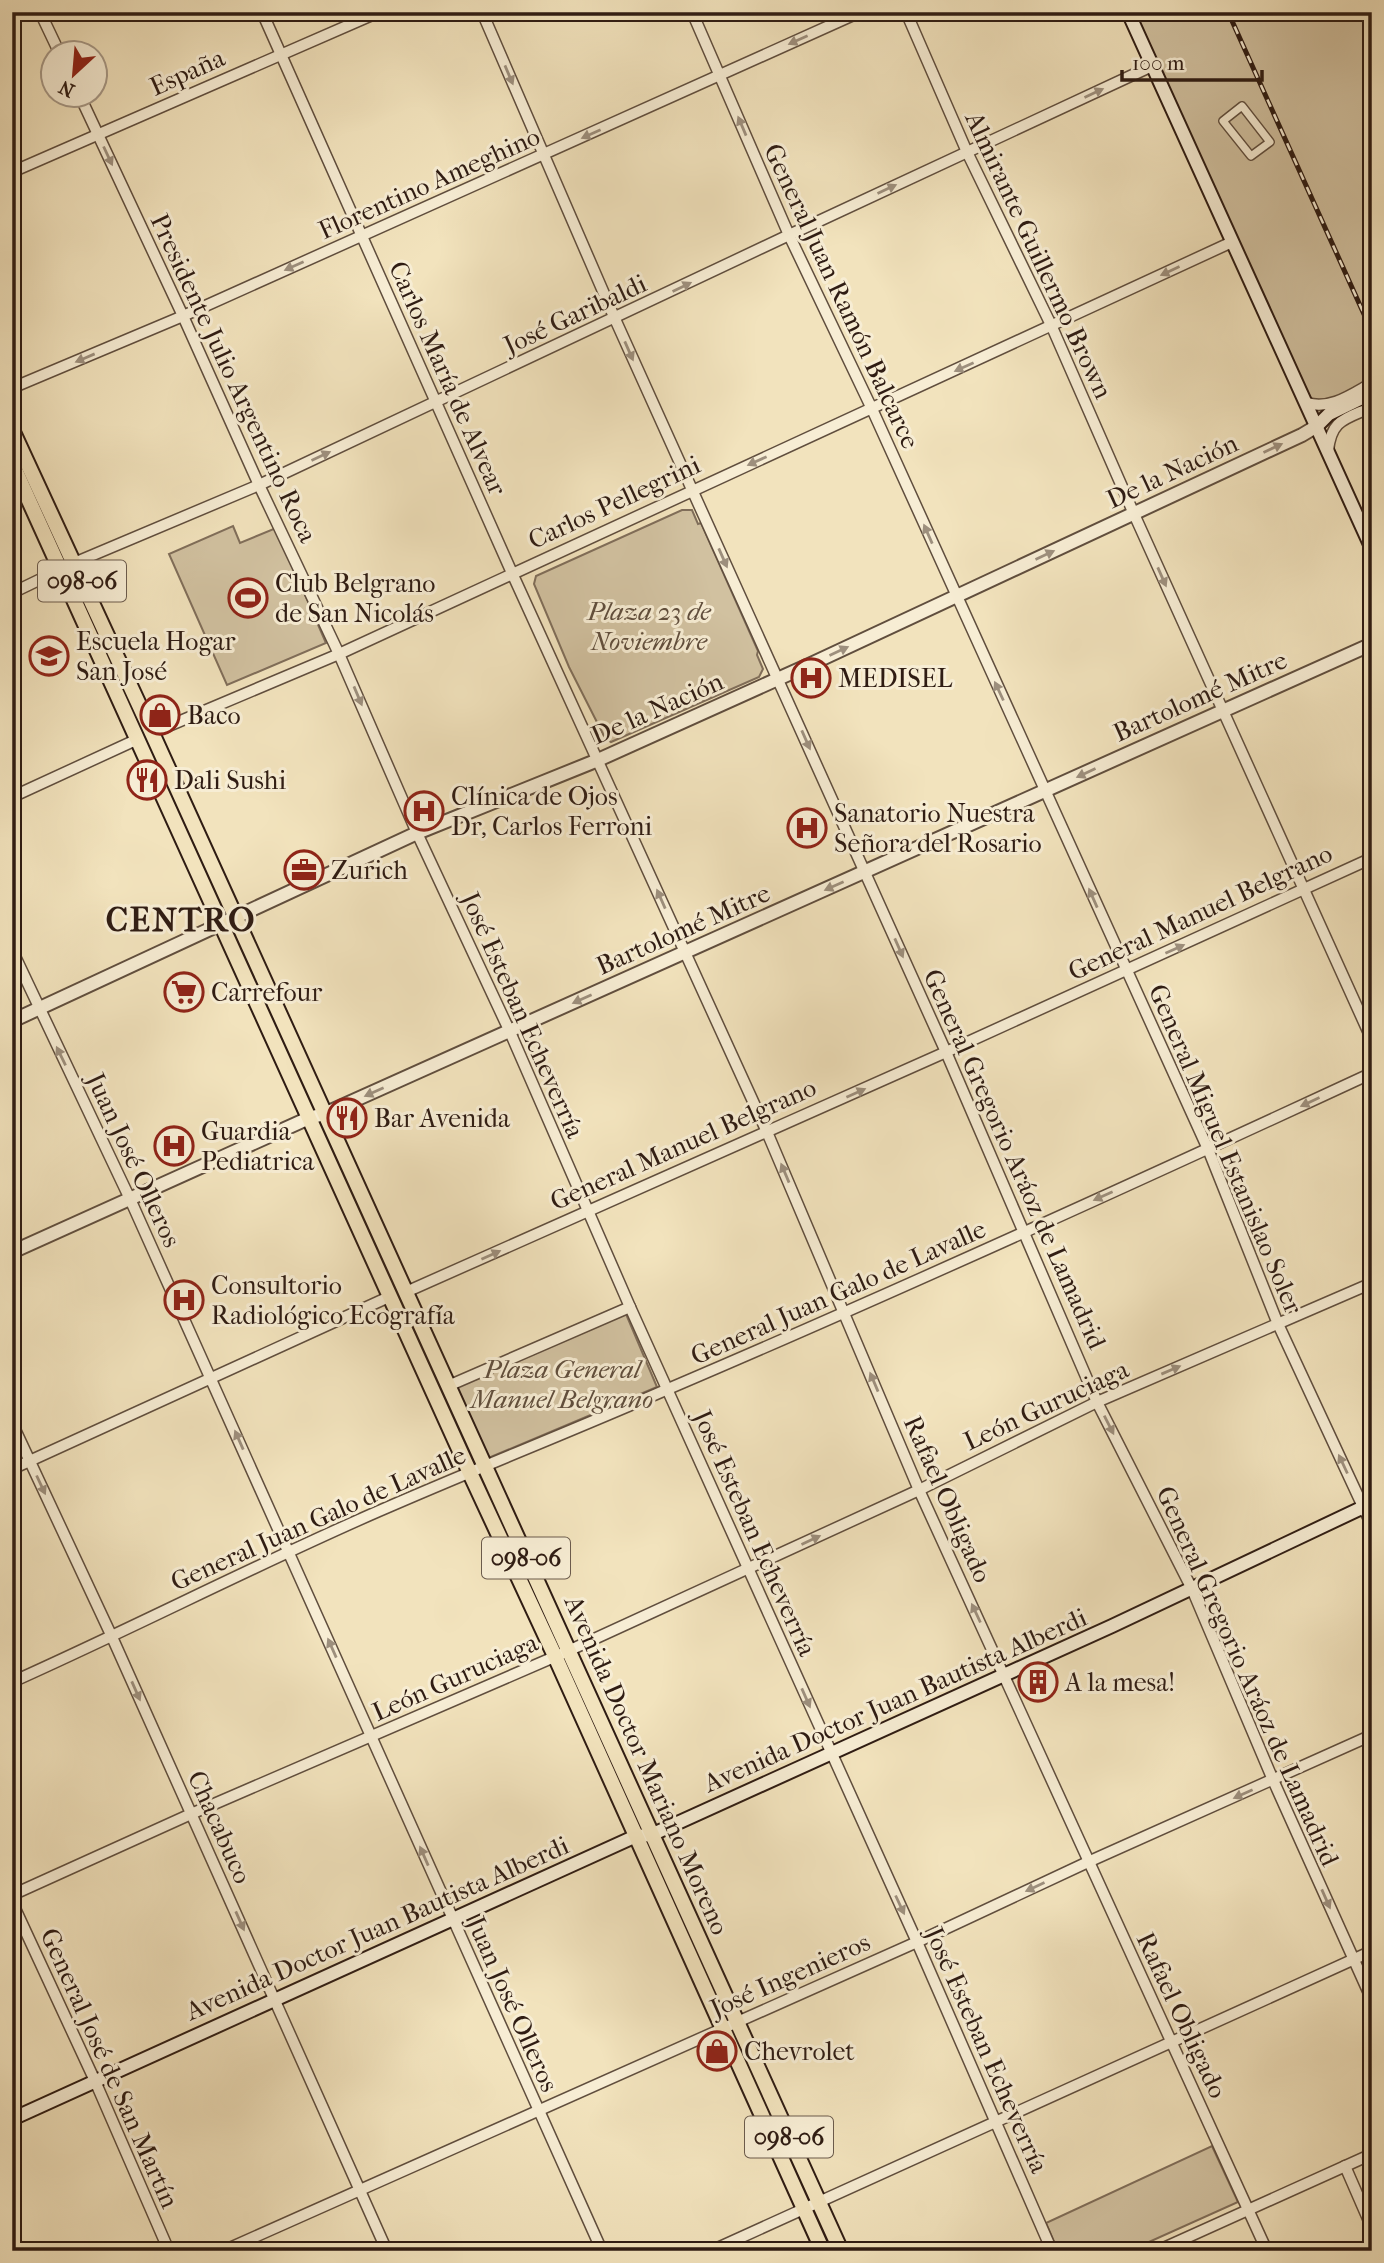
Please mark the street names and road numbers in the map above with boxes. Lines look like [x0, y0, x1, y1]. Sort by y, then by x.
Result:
street label: España [145, 42, 230, 103]
street label: Almirante Guillermo Brown [958, 106, 1119, 404]
street label: Florentino Ameghino [314, 121, 545, 246]
street label: General Juan Ramón Balcarce [757, 139, 926, 454]
street label: Presidente Julio Argentino Roca [144, 209, 324, 548]
street label: Carlos María de Alvear [382, 256, 513, 500]
street label: José Garibaldi [497, 268, 652, 362]
street label: De la Nación [1102, 428, 1243, 515]
street label: Carlos Pellegrini [523, 449, 705, 556]
road number: 098-06 [38, 560, 126, 602]
street label: Bartolomé Mitre [1109, 644, 1292, 749]
street label: De la Nación [586, 666, 728, 751]
street label: General Manuel Belgrano [1063, 838, 1337, 987]
street label: Bartolomé Mitre [592, 877, 775, 982]
street label: José Esteban Echeverría [454, 886, 591, 1144]
street label: General Gregorio Aráoz de Lamadrid [917, 965, 1113, 1355]
street label: General Miguel Estanislao Soler [1142, 980, 1309, 1319]
street label: Juan José Olleros [79, 1066, 187, 1252]
street label: General Manuel Belgrano [545, 1072, 821, 1217]
street label: General Juan Galo de Lavalle [686, 1213, 991, 1372]
street label: León Guruciaga [959, 1353, 1134, 1457]
street label: José Esteban Echeverría [686, 1404, 823, 1662]
street label: Rafael Obligado [897, 1411, 998, 1587]
street label: General Juan Galo de Lavalle [166, 1439, 471, 1598]
street label: General Gregorio Aráoz de Lamadrid [1150, 1482, 1346, 1872]
road number: 098-06 [482, 1538, 570, 1578]
street label: Avenida Doctor Mariano Moreno [557, 1590, 736, 1940]
street label: Avenida Doctor Juan Bautista Alberdi [698, 1602, 1092, 1800]
street label: León Guruciaga [367, 1627, 544, 1728]
street label: Chacabuco [181, 1766, 258, 1888]
street label: Avenida Doctor Juan Bautista Alberdi [180, 1830, 574, 2028]
street label: Juan José Olleros [459, 1910, 565, 2097]
street label: José Esteban Echeverría [918, 1921, 1055, 2179]
street label: General José de San Martín [34, 1923, 185, 2213]
street label: José Ingenieros [704, 1926, 875, 2025]
street label: Rafael Obligado [1130, 1927, 1234, 2103]
road number: 098-06 [745, 2116, 833, 2158]

